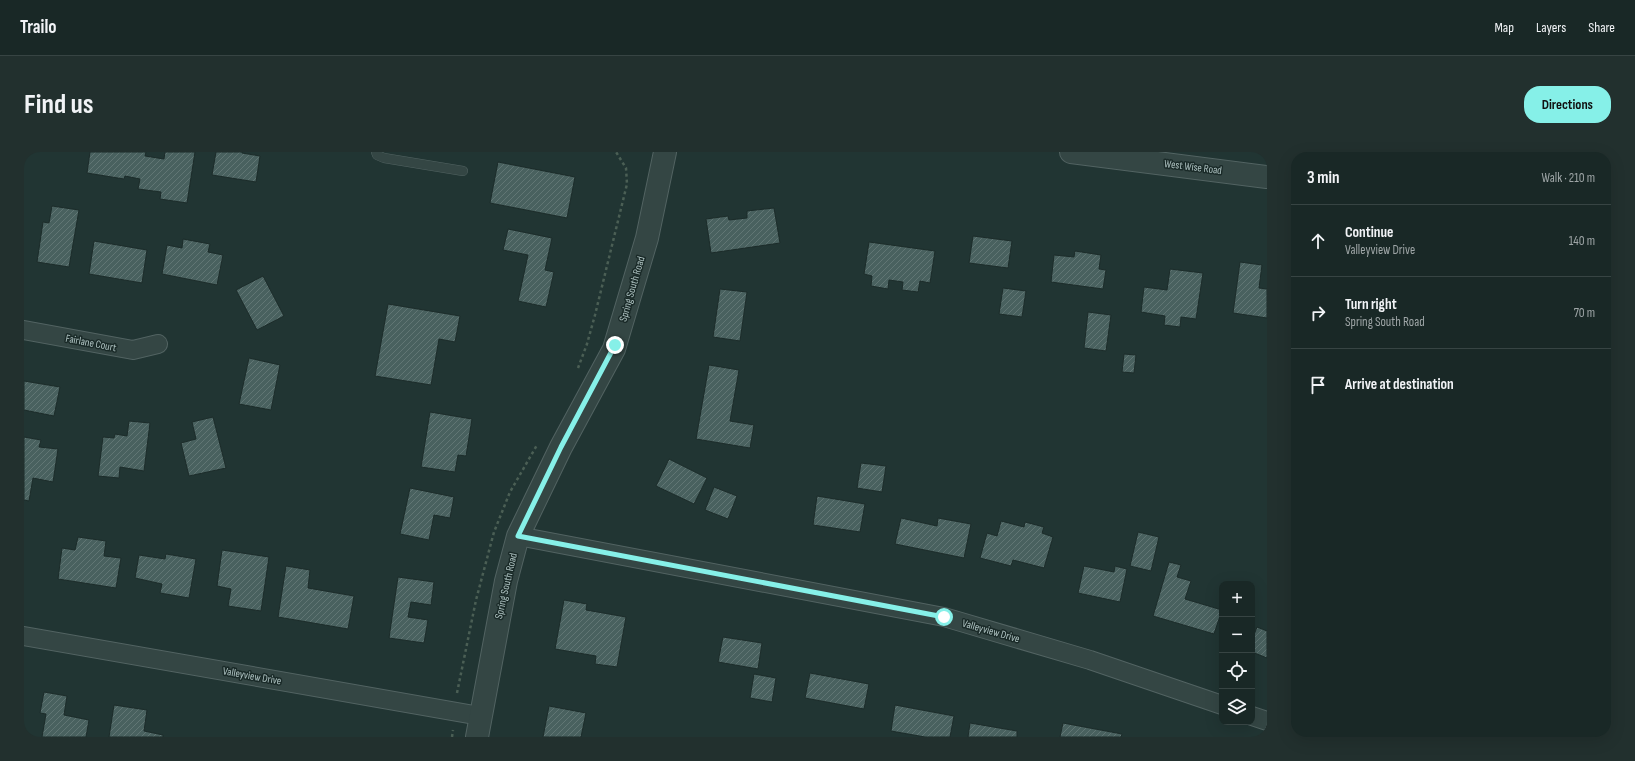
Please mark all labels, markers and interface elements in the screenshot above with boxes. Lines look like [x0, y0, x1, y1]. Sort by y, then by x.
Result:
text: Trailo [20, 16, 57, 39]
text: Map [1494, 19, 1514, 36]
text: Layers [1536, 19, 1566, 36]
text: Share [1588, 19, 1615, 36]
button: Directions [1524, 86, 1611, 123]
text: Find us [24, 88, 93, 121]
street label: West Wise Road [1163, 157, 1223, 177]
text: 3 min [1307, 168, 1340, 188]
text: Walk · 210 m [1542, 170, 1595, 186]
text: Continue [1345, 223, 1394, 242]
icon: ahead [1307, 230, 1329, 252]
text: 140 m [1569, 233, 1595, 249]
text: Valleyview Drive [1345, 242, 1415, 258]
street label: Spring South Road [616, 254, 648, 323]
text: Turn right [1345, 295, 1397, 314]
icon: right [1307, 302, 1329, 324]
text: 70 m [1574, 305, 1595, 321]
text: Spring South Road [1345, 314, 1425, 330]
street label: Fairlane Court [64, 332, 118, 354]
route end [606, 336, 624, 354]
icon: arrive [1307, 374, 1329, 396]
text: Arrive at destination [1345, 375, 1454, 394]
street label: Spring South Road [492, 551, 520, 620]
map controls [1219, 581, 1255, 725]
button: + [1219, 581, 1255, 617]
route start [935, 608, 953, 626]
street label: Valleyview Drive [961, 617, 1021, 645]
button: − [1219, 617, 1255, 653]
button: locate [1219, 653, 1255, 689]
street label: Valleyview Drive [222, 664, 282, 688]
button: layers [1219, 689, 1255, 725]

